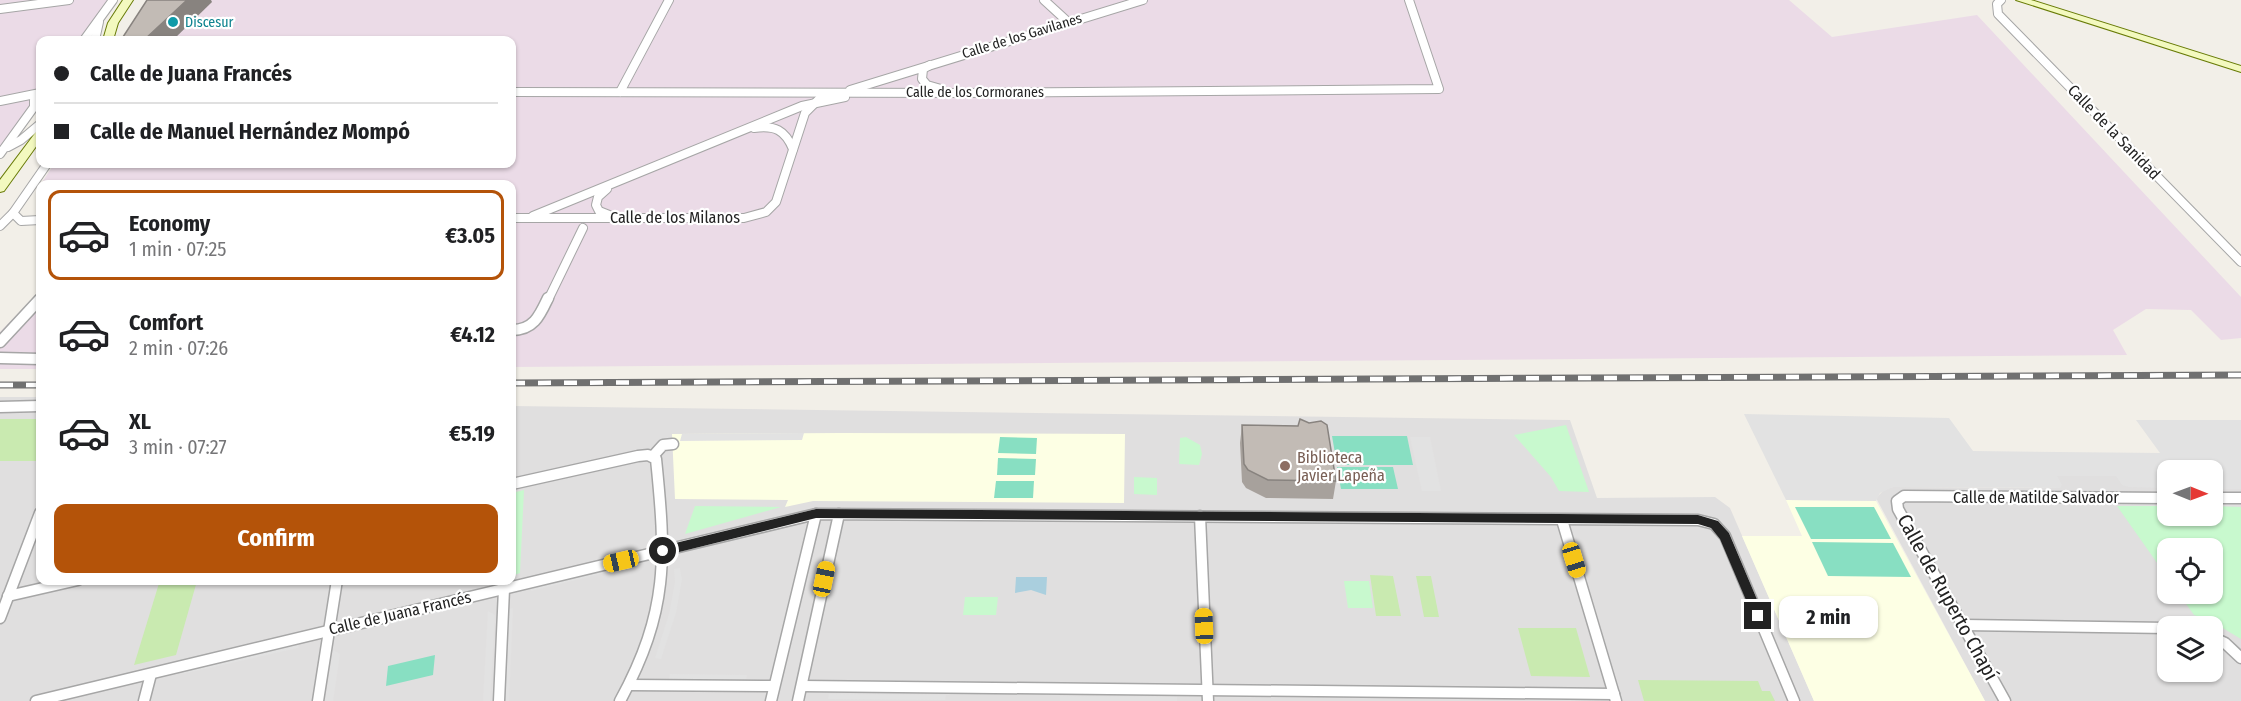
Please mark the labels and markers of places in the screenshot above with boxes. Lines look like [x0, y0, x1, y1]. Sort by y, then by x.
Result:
place label: Discesur [185, 14, 234, 31]
marker: Discesur [166, 15, 180, 29]
place label: Biblioteca Javier Lapeña [1297, 448, 1385, 485]
marker: Biblioteca Javier Lapeña [1278, 459, 1292, 473]

